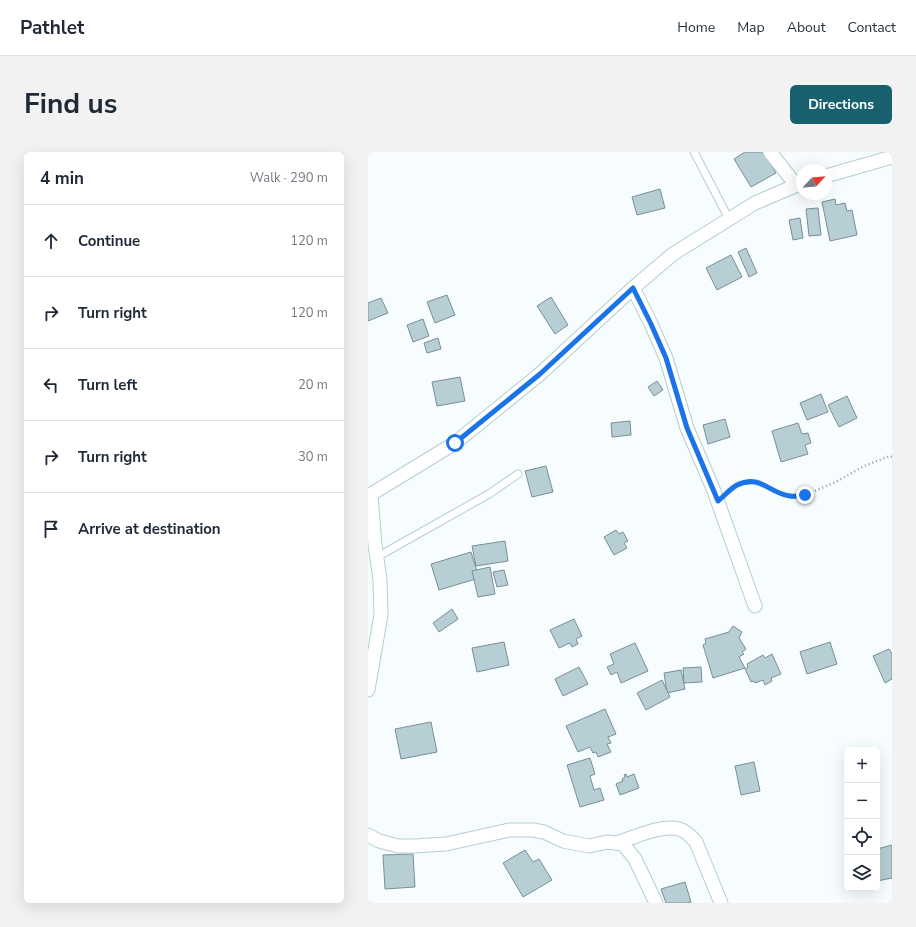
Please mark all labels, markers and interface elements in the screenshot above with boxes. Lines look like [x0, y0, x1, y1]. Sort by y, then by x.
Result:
text: Pathlet [20, 15, 84, 41]
text: Home [677, 18, 715, 37]
text: Map [737, 18, 765, 37]
text: About [787, 18, 826, 37]
text: Contact [848, 18, 896, 37]
text: Find us [24, 85, 118, 123]
button: Directions [790, 85, 892, 124]
north arrow [796, 164, 832, 200]
text: 4 min [40, 167, 84, 190]
text: Walk · 290 m [250, 169, 328, 187]
icon: ahead [40, 230, 62, 252]
text: Continue [78, 231, 140, 251]
text: 120 m [290, 232, 328, 250]
icon: right [40, 302, 62, 324]
text: Turn right [78, 303, 147, 323]
text: 120 m [290, 304, 328, 322]
icon: left [40, 374, 62, 396]
text: Turn left [78, 375, 137, 395]
text: 20 m [298, 376, 328, 394]
route start [446, 434, 464, 452]
icon: right [40, 446, 62, 468]
text: Turn right [78, 447, 147, 467]
text: 30 m [298, 448, 328, 466]
route end [796, 486, 814, 504]
icon: arrive [40, 518, 62, 540]
text: Arrive at destination [78, 519, 221, 539]
map controls [844, 747, 880, 891]
button: + [844, 747, 880, 783]
button: − [844, 783, 880, 819]
button: locate [844, 819, 880, 855]
button: layers [844, 855, 880, 891]

